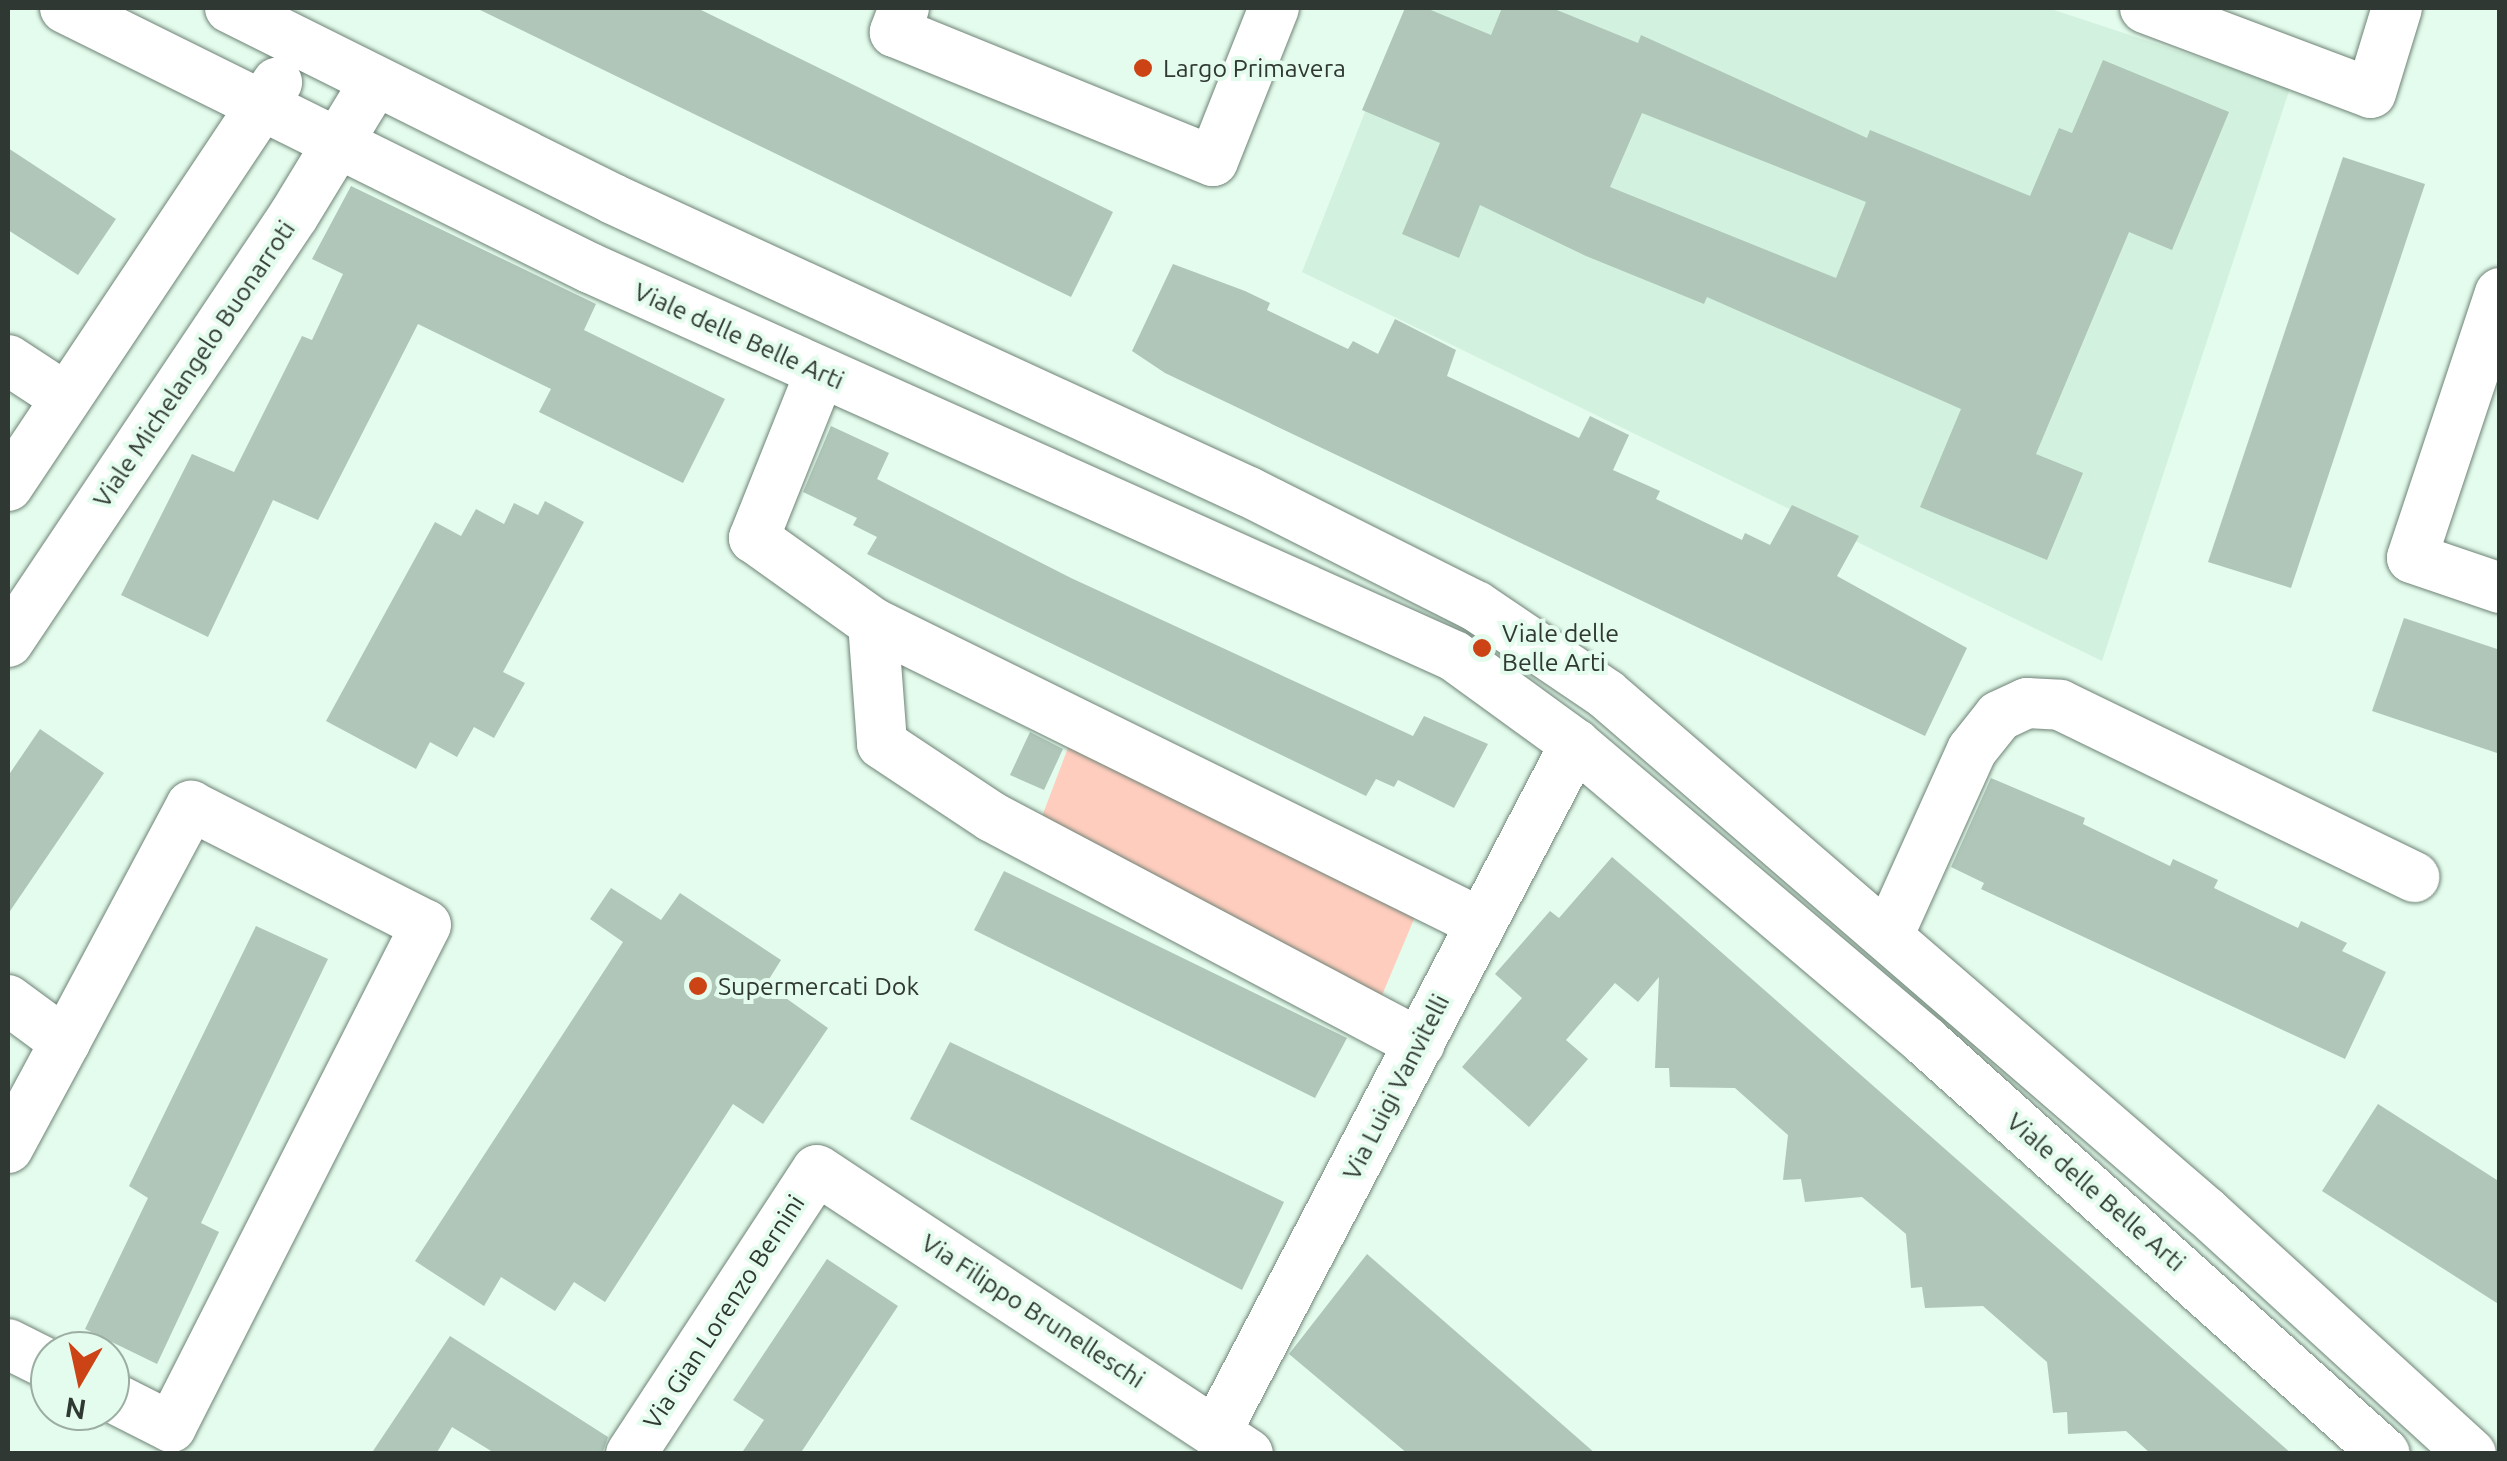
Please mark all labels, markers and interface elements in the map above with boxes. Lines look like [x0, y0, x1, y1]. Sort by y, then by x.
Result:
place label: Largo Primavera [1163, 53, 1346, 83]
marker: Largo Primavera [1132, 57, 1154, 79]
street label: Viale Michelangelo Buonarroti [87, 215, 301, 513]
street label: Viale delle Belle Arti [629, 276, 849, 396]
place label: Viale delle Belle Arti [1502, 619, 1619, 678]
marker: Viale delle Belle Arti [1471, 637, 1493, 659]
place label: Supermercati Dok [718, 971, 919, 1001]
marker: Supermercati Dok [687, 975, 709, 997]
street label: Via Luigi Vanvitelli [1336, 989, 1456, 1185]
street label: Viale delle Belle Arti [2001, 1106, 2191, 1278]
street label: Via Gian Lorenzo Bernini [637, 1189, 811, 1435]
street label: Via Filippo Brunelleschi [916, 1228, 1150, 1394]
north arrow [30, 1331, 130, 1431]
text: N [63, 1392, 88, 1426]

